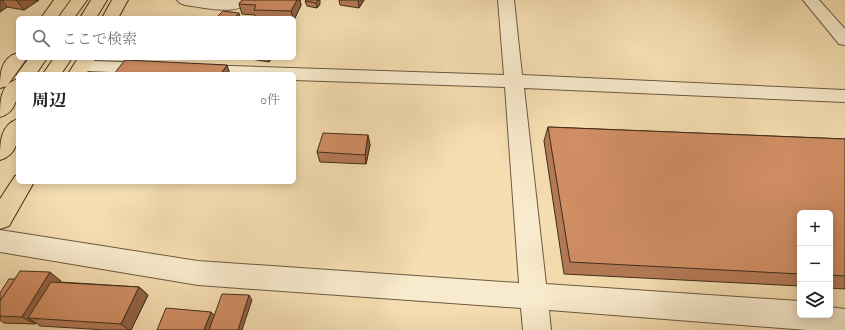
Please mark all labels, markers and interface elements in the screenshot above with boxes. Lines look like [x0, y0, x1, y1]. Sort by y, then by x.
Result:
search box [16, 16, 296, 60]
icon: search [30, 27, 52, 49]
text: ここで検索 [62, 30, 137, 49]
text: 周辺 [32, 90, 66, 111]
text: 0件 [260, 92, 280, 108]
map controls [797, 210, 833, 318]
button: + [797, 210, 833, 246]
button: − [797, 246, 833, 282]
button: layers [797, 282, 833, 318]

